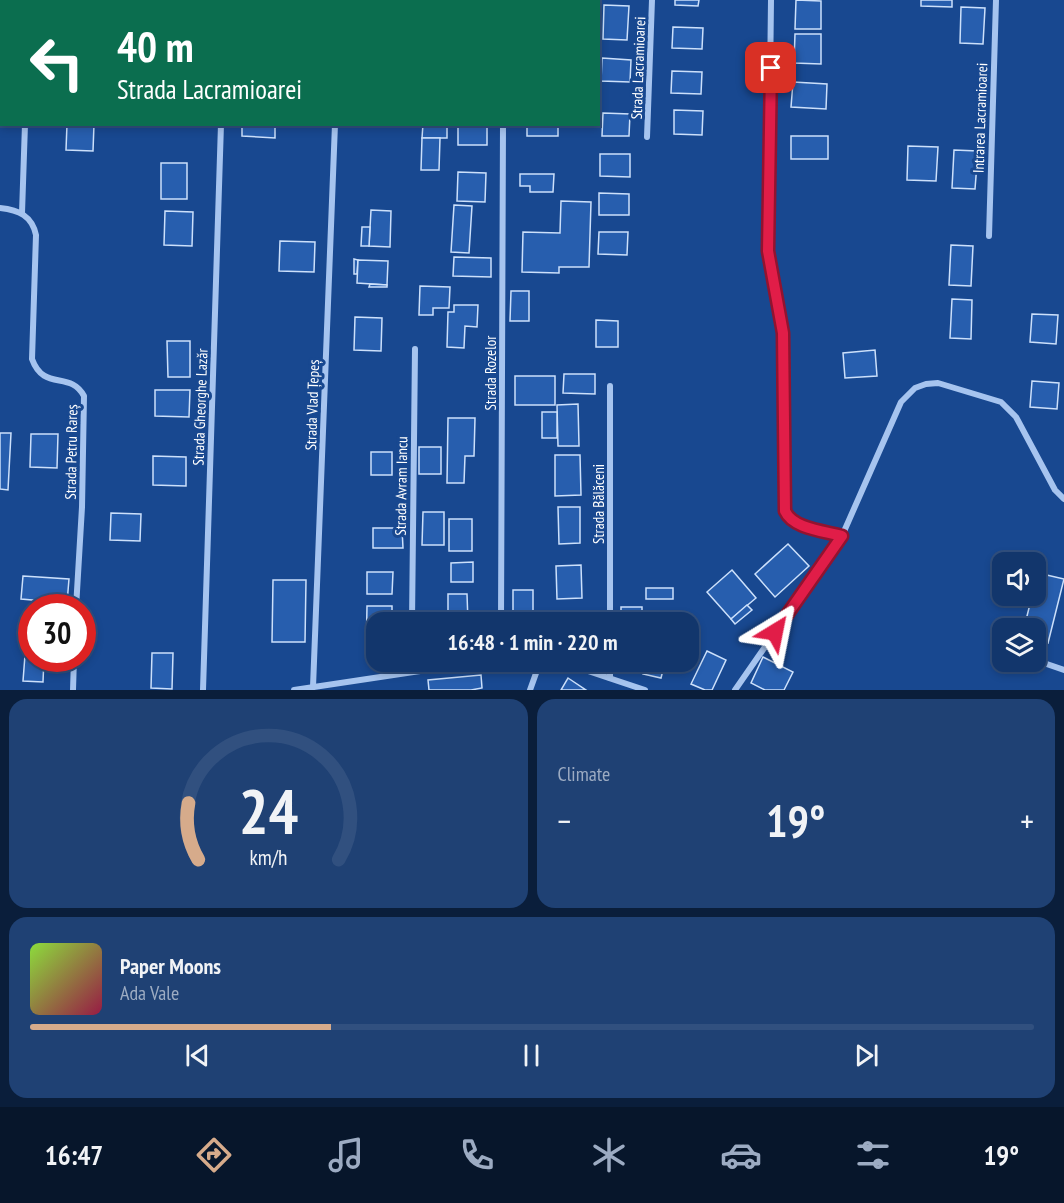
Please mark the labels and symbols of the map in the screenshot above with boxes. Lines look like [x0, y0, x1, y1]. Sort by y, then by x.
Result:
street label: Strada Lacramioarei [627, 16, 649, 120]
pin [745, 42, 796, 93]
street label: Intrarea Lacramioarei [969, 63, 991, 173]
street label: Strada Rozelor [481, 335, 500, 410]
street label: Strada Gheorghe Lazăr [188, 347, 212, 466]
street label: Strada Vlad Țepeș [301, 359, 323, 451]
street label: Strada Petru Rareș [61, 404, 81, 500]
street label: Strada Avram Iancu [391, 436, 411, 536]
street label: Strada Bălăceni [589, 464, 608, 544]
speed limit sign: 30 [18, 594, 96, 672]
position arrow [743, 600, 807, 664]

